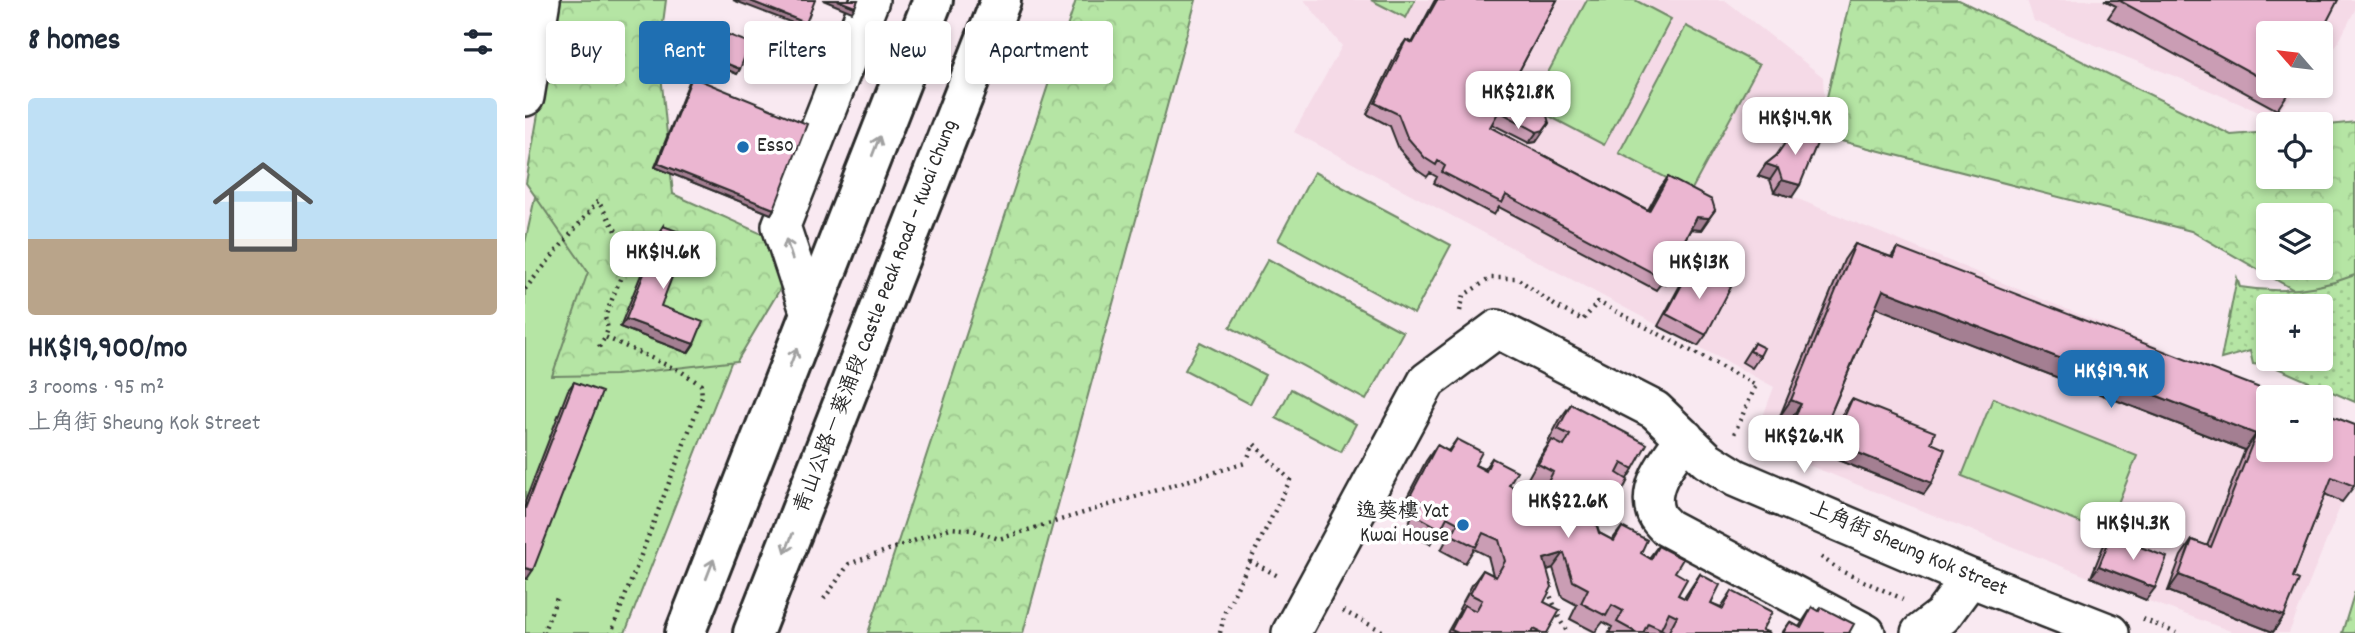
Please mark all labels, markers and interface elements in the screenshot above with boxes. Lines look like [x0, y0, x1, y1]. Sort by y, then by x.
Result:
text: 8 homes [28, 21, 120, 64]
chip: Buy [546, 21, 625, 84]
chip: Rent [639, 21, 730, 84]
chip: Filters [744, 21, 851, 84]
chip: New [865, 21, 951, 84]
chip: Apartment [965, 21, 1113, 84]
north arrow [2256, 21, 2333, 98]
map controls [2256, 21, 2333, 462]
icon: filters [459, 23, 497, 61]
pin: HK$21.8K [1446, 72, 1590, 131]
text: HK$21.8K [1482, 77, 1554, 110]
pin: HK$14.9K [1723, 97, 1867, 157]
text: HK$14.9K [1758, 103, 1832, 136]
button: locate [2256, 112, 2333, 189]
street label: 青山公路－葵涌段 Castle Peak Road – Kwai Chung [788, 116, 966, 518]
place label: Esso [757, 132, 794, 162]
one-way arrow [870, 135, 883, 157]
marker: Esso [735, 139, 751, 155]
icon: home [200, 144, 326, 270]
button: layers [2256, 203, 2333, 280]
pin: HK$14.6K [591, 232, 735, 291]
text: HK$14.6K [626, 237, 700, 270]
one-way arrow [781, 239, 794, 261]
pin: HK$13K [1642, 242, 1756, 301]
text: HK$13K [1669, 247, 1729, 280]
button: + [2256, 294, 2333, 371]
text: HK$19,900/mo [28, 329, 187, 372]
one-way arrow [787, 347, 800, 369]
pin: HK$19.9K [2039, 350, 2183, 410]
text: HK$19.9K [2074, 356, 2148, 389]
text: 3 rooms · 95 m² [28, 372, 164, 405]
button: − [2256, 385, 2333, 462]
text: 上角街 Sheung Kok Street [28, 408, 260, 441]
pin: HK$26.4K [1732, 416, 1876, 475]
text: HK$26.4K [1764, 421, 1844, 454]
pin: HK$22.6K [1496, 480, 1640, 540]
text: HK$22.6K [1528, 486, 1608, 519]
street label: 上角街 Sheung Kok Street [1804, 495, 2012, 605]
place label: 逸葵樓 Yat Kwai House [1356, 498, 1449, 552]
pin: HK$14.3K [2061, 503, 2205, 562]
text: HK$14.3K [2096, 508, 2170, 541]
marker: 逸葵樓 Yat Kwai House [1455, 517, 1471, 533]
one-way arrow [781, 531, 794, 553]
one-way arrow [704, 559, 717, 581]

